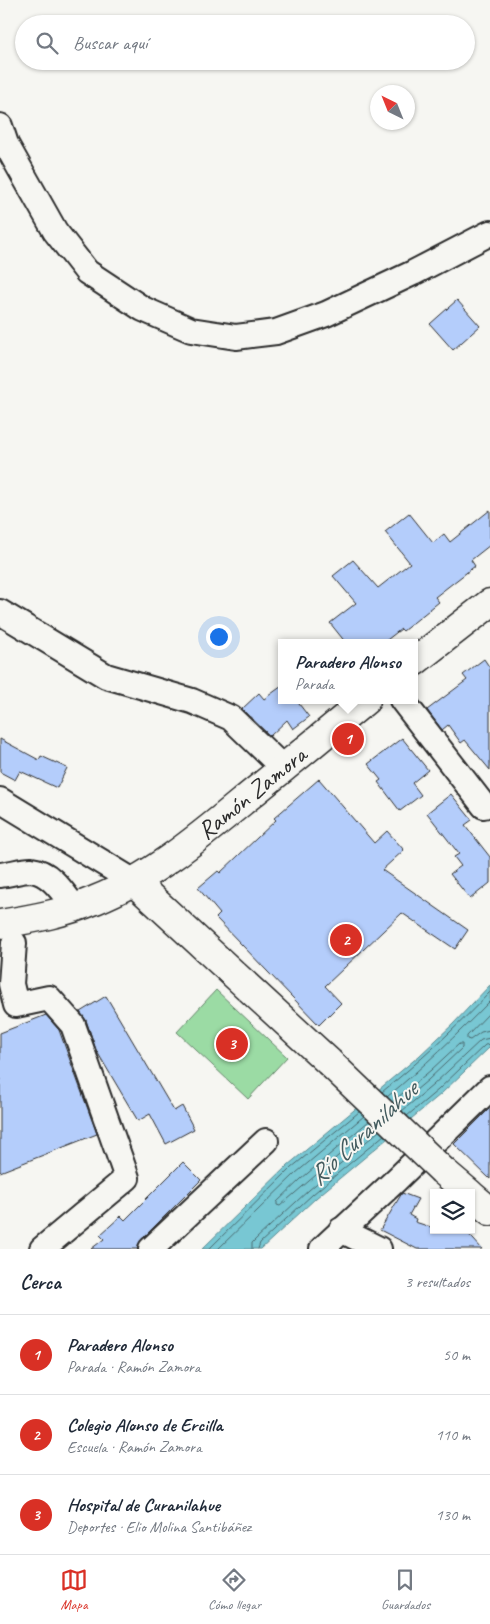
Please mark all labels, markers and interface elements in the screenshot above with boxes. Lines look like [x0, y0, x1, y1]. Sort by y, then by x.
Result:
search box [15, 15, 475, 70]
icon: search [33, 29, 61, 57]
text: Buscar aquí [73, 31, 147, 55]
north arrow [370, 85, 415, 130]
your location [206, 624, 232, 650]
popup [278, 639, 418, 704]
text: Paradero Alonso [295, 650, 401, 674]
text: Parada [295, 674, 334, 694]
pin: 1 [332, 720, 364, 758]
street label: Ramón Zamora [191, 738, 315, 847]
pin: 2 [330, 921, 362, 959]
pin: 3 [216, 1025, 248, 1063]
water label: Río Curanilahue [301, 1071, 428, 1192]
map controls [430, 1189, 475, 1234]
button: layers [430, 1189, 475, 1234]
text: Cerca [20, 1269, 61, 1295]
text: 3 resultados [405, 1272, 470, 1292]
text: Paradero Alonso [67, 1333, 173, 1357]
text: 1 [32, 1345, 40, 1365]
text: 50 m [443, 1345, 470, 1365]
text: Parada · Ramón Zamora [67, 1357, 200, 1377]
text: Colegio Alonso de Ercilla [67, 1413, 222, 1437]
text: 2 [32, 1425, 40, 1445]
text: 110 m [436, 1425, 470, 1445]
text: Escuela · Ramón Zamora [67, 1437, 202, 1457]
text: Hospital de Curanilahue [67, 1493, 220, 1517]
text: 3 [32, 1505, 40, 1525]
text: 130 m [436, 1505, 470, 1525]
text: Deportes · Elio Molina Santibáñez [67, 1517, 251, 1537]
tab: Mapa [60, 1566, 88, 1613]
tab: Cómo llegar [208, 1566, 261, 1613]
tab: Guardados [381, 1566, 430, 1613]

